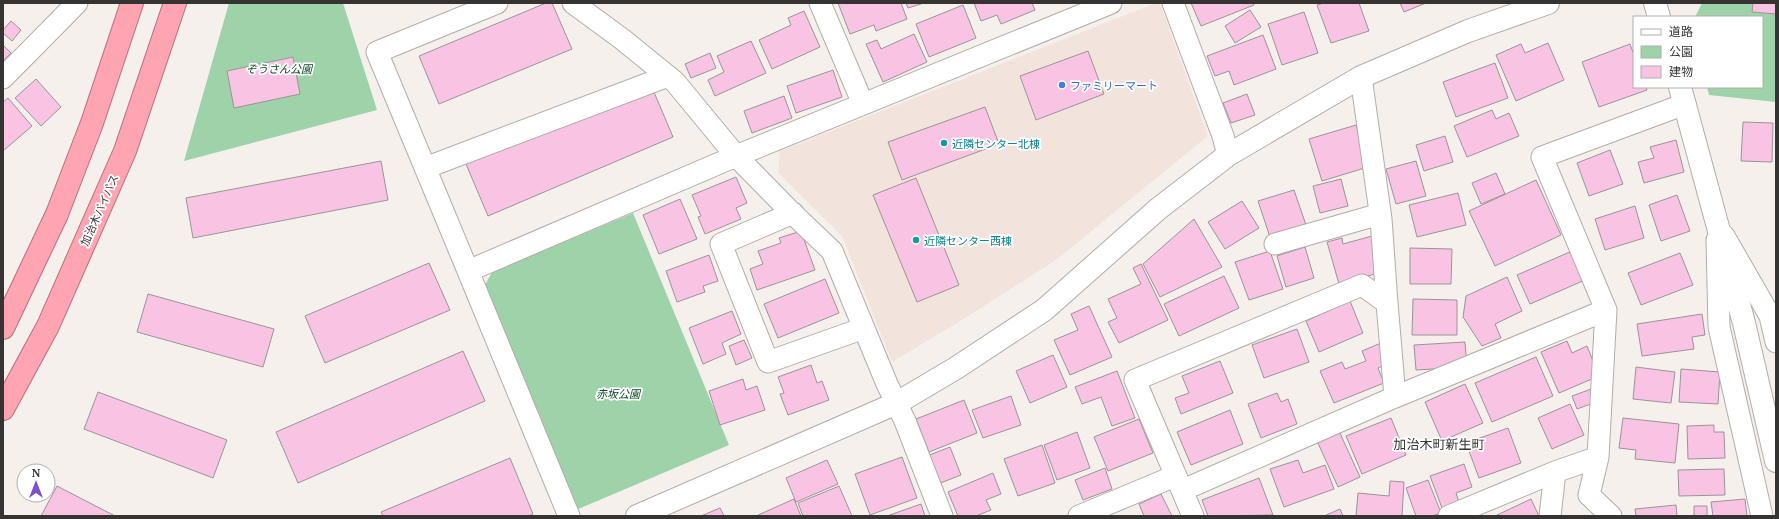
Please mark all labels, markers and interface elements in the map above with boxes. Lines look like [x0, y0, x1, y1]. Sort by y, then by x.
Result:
legend [1633, 16, 1763, 88]
text: 道路 [1669, 23, 1693, 40]
text: 公園 [1669, 43, 1693, 60]
park label: ぞうさん公園 [246, 61, 314, 76]
text: 建物 [1669, 63, 1693, 80]
place label: ファミリーマート [1070, 78, 1158, 93]
marker: ファミリーマート [1057, 80, 1067, 90]
place label: 近隣センター北棟 [952, 136, 1040, 151]
marker: 近隣センター北棟 [939, 138, 949, 148]
street label: 加治木バイパス [77, 172, 121, 248]
place label: 近隣センター西棟 [924, 233, 1012, 248]
marker: 近隣センター西棟 [911, 235, 921, 245]
park label: 赤坂公園 [596, 386, 642, 401]
district label: 加治木町新生町 [1393, 435, 1485, 453]
north arrow [16, 463, 56, 503]
text: N [32, 465, 41, 480]

